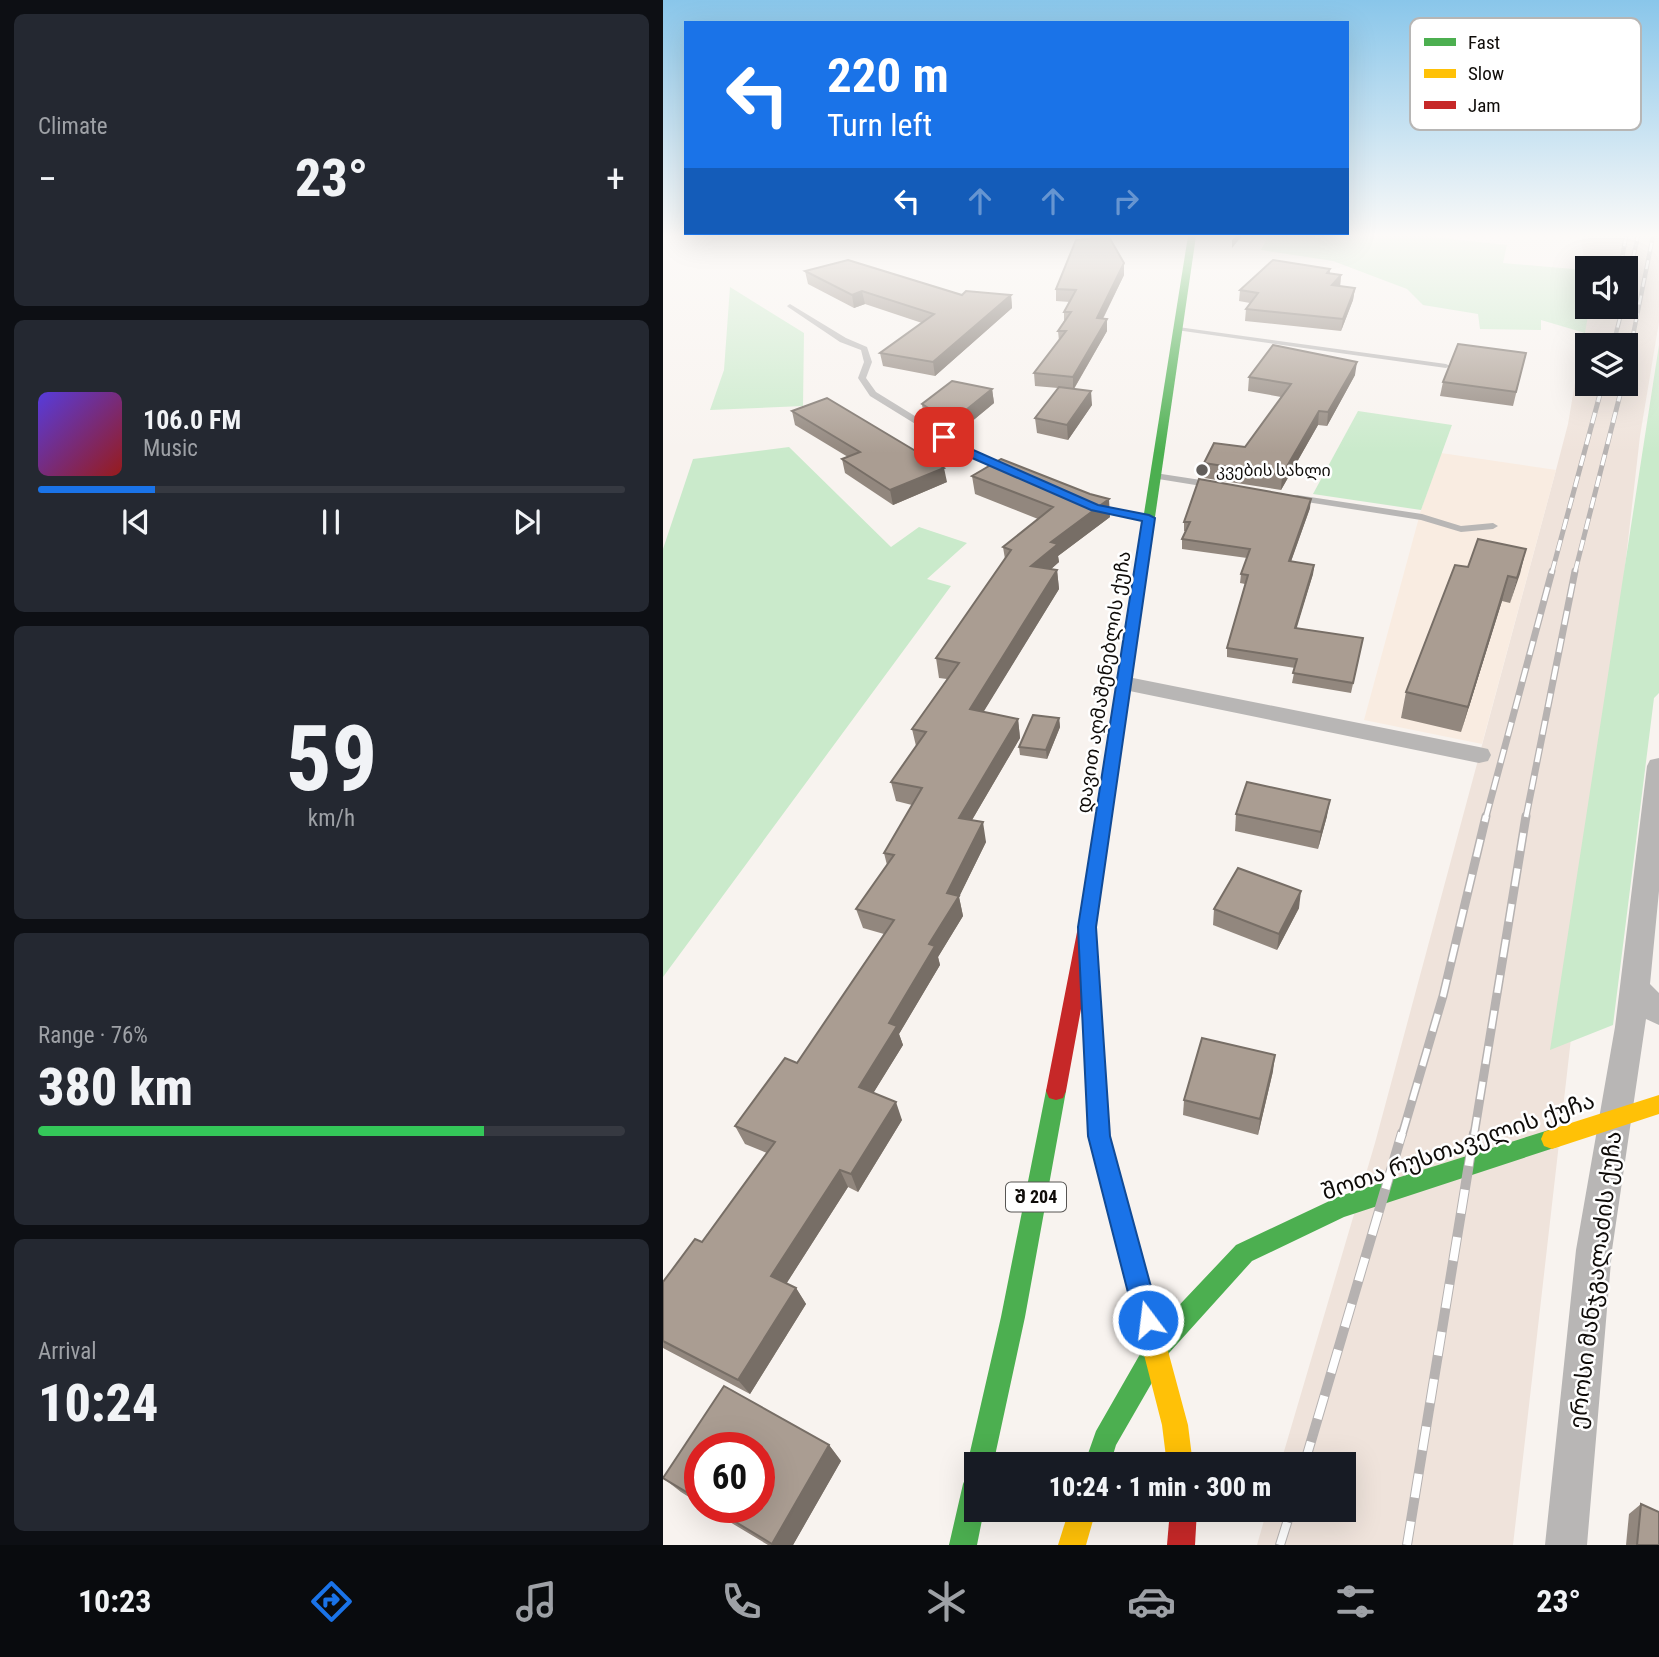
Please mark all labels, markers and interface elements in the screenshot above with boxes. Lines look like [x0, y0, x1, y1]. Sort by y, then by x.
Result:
legend [1410, 18, 1641, 130]
text: Fast [1468, 31, 1500, 54]
text: 220 m [827, 47, 949, 104]
icon: left [712, 49, 803, 140]
text: Slow [1468, 62, 1504, 85]
text: Jam [1468, 94, 1501, 117]
text: Turn left [827, 106, 932, 144]
text: Climate [38, 113, 108, 140]
text: 23° [295, 148, 368, 209]
text: − [38, 157, 57, 201]
text: + [606, 157, 625, 201]
icon: left [888, 182, 926, 220]
icon: ahead [961, 182, 999, 220]
icon: ahead [1034, 182, 1072, 220]
icon: right [1107, 182, 1145, 220]
map controls [1575, 256, 1638, 396]
button: sound [1575, 256, 1638, 319]
button: layers [1575, 333, 1638, 396]
text: 106.0 FM [143, 405, 241, 435]
pin [914, 407, 974, 467]
icon: arrive [925, 418, 963, 456]
text: Music [143, 435, 198, 462]
place label: კვების სახლი [1216, 461, 1331, 481]
marker: კვების სახლი [1194, 462, 1210, 478]
icon: previous [117, 503, 155, 541]
icon: pause [312, 503, 350, 541]
icon: next [508, 503, 546, 541]
street label: დავით აღმაშენებლის ქუჩა [1071, 549, 1137, 815]
text: 59 [286, 706, 377, 812]
text: km/h [308, 805, 355, 832]
text: Range · 76% [38, 1022, 148, 1049]
text: 380 km [38, 1057, 193, 1118]
street label: შოთა რუსთაველის ქუჩა [1318, 1087, 1598, 1206]
street label: ეროსი მანჯგალაძის ქუჩა [1564, 1130, 1627, 1431]
road number: შ 204 [1006, 1182, 1066, 1212]
position arrow [1111, 1283, 1185, 1357]
text: Arrival [38, 1338, 97, 1365]
text: 10:24 [38, 1373, 158, 1434]
speed limit sign: 60 [684, 1432, 775, 1523]
text: 10:24 · 1 min · 300 m [1049, 1472, 1271, 1502]
icon: directions [307, 1577, 356, 1626]
icon: music [512, 1577, 561, 1626]
icon: phone [717, 1577, 766, 1626]
icon: climate [922, 1577, 971, 1626]
icon: car [1127, 1577, 1176, 1626]
icon: filters [1331, 1577, 1380, 1626]
text: 10:23 [78, 1582, 151, 1620]
text: 23° [1536, 1582, 1581, 1620]

